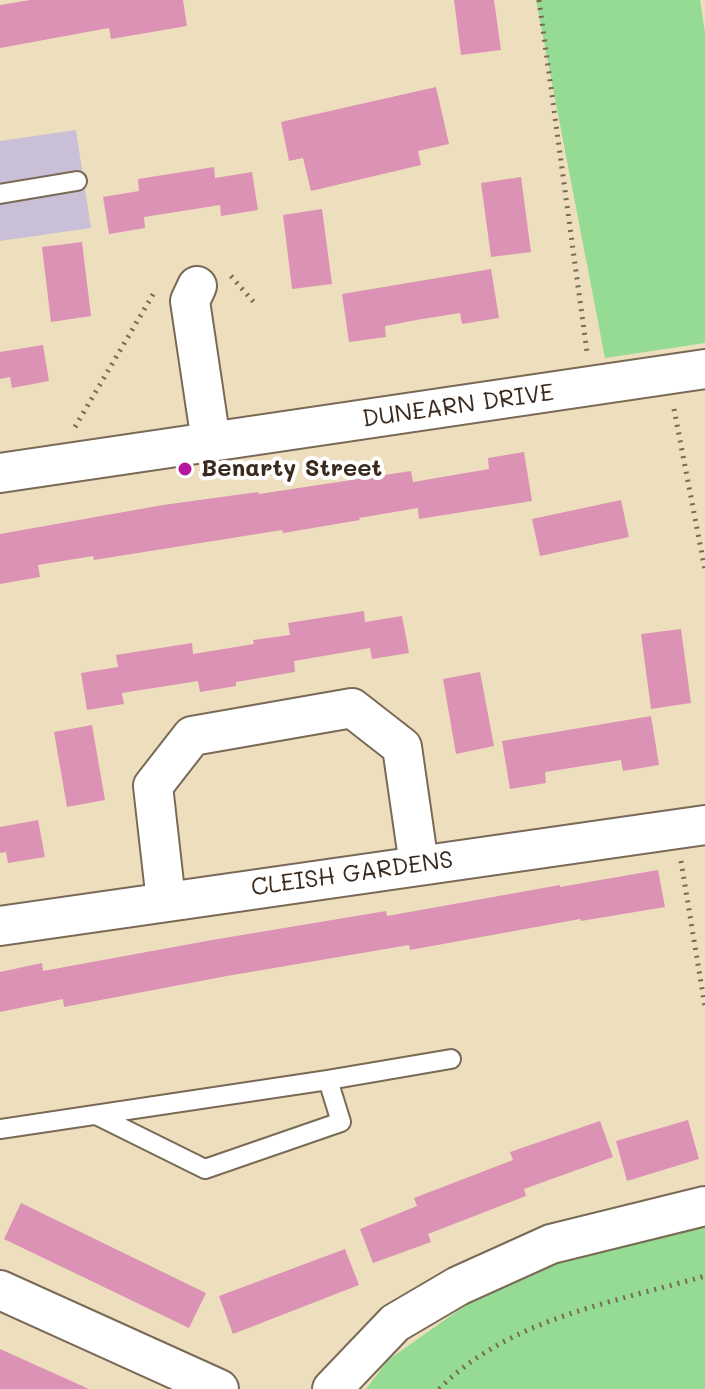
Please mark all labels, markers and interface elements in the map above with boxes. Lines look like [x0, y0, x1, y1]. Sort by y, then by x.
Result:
street label: DUNEARN DRIVE [360, 378, 556, 434]
place label: Benarty Street [201, 455, 382, 483]
marker: Benarty Street [176, 460, 194, 478]
street label: CLEISH GARDENS [249, 846, 455, 902]

